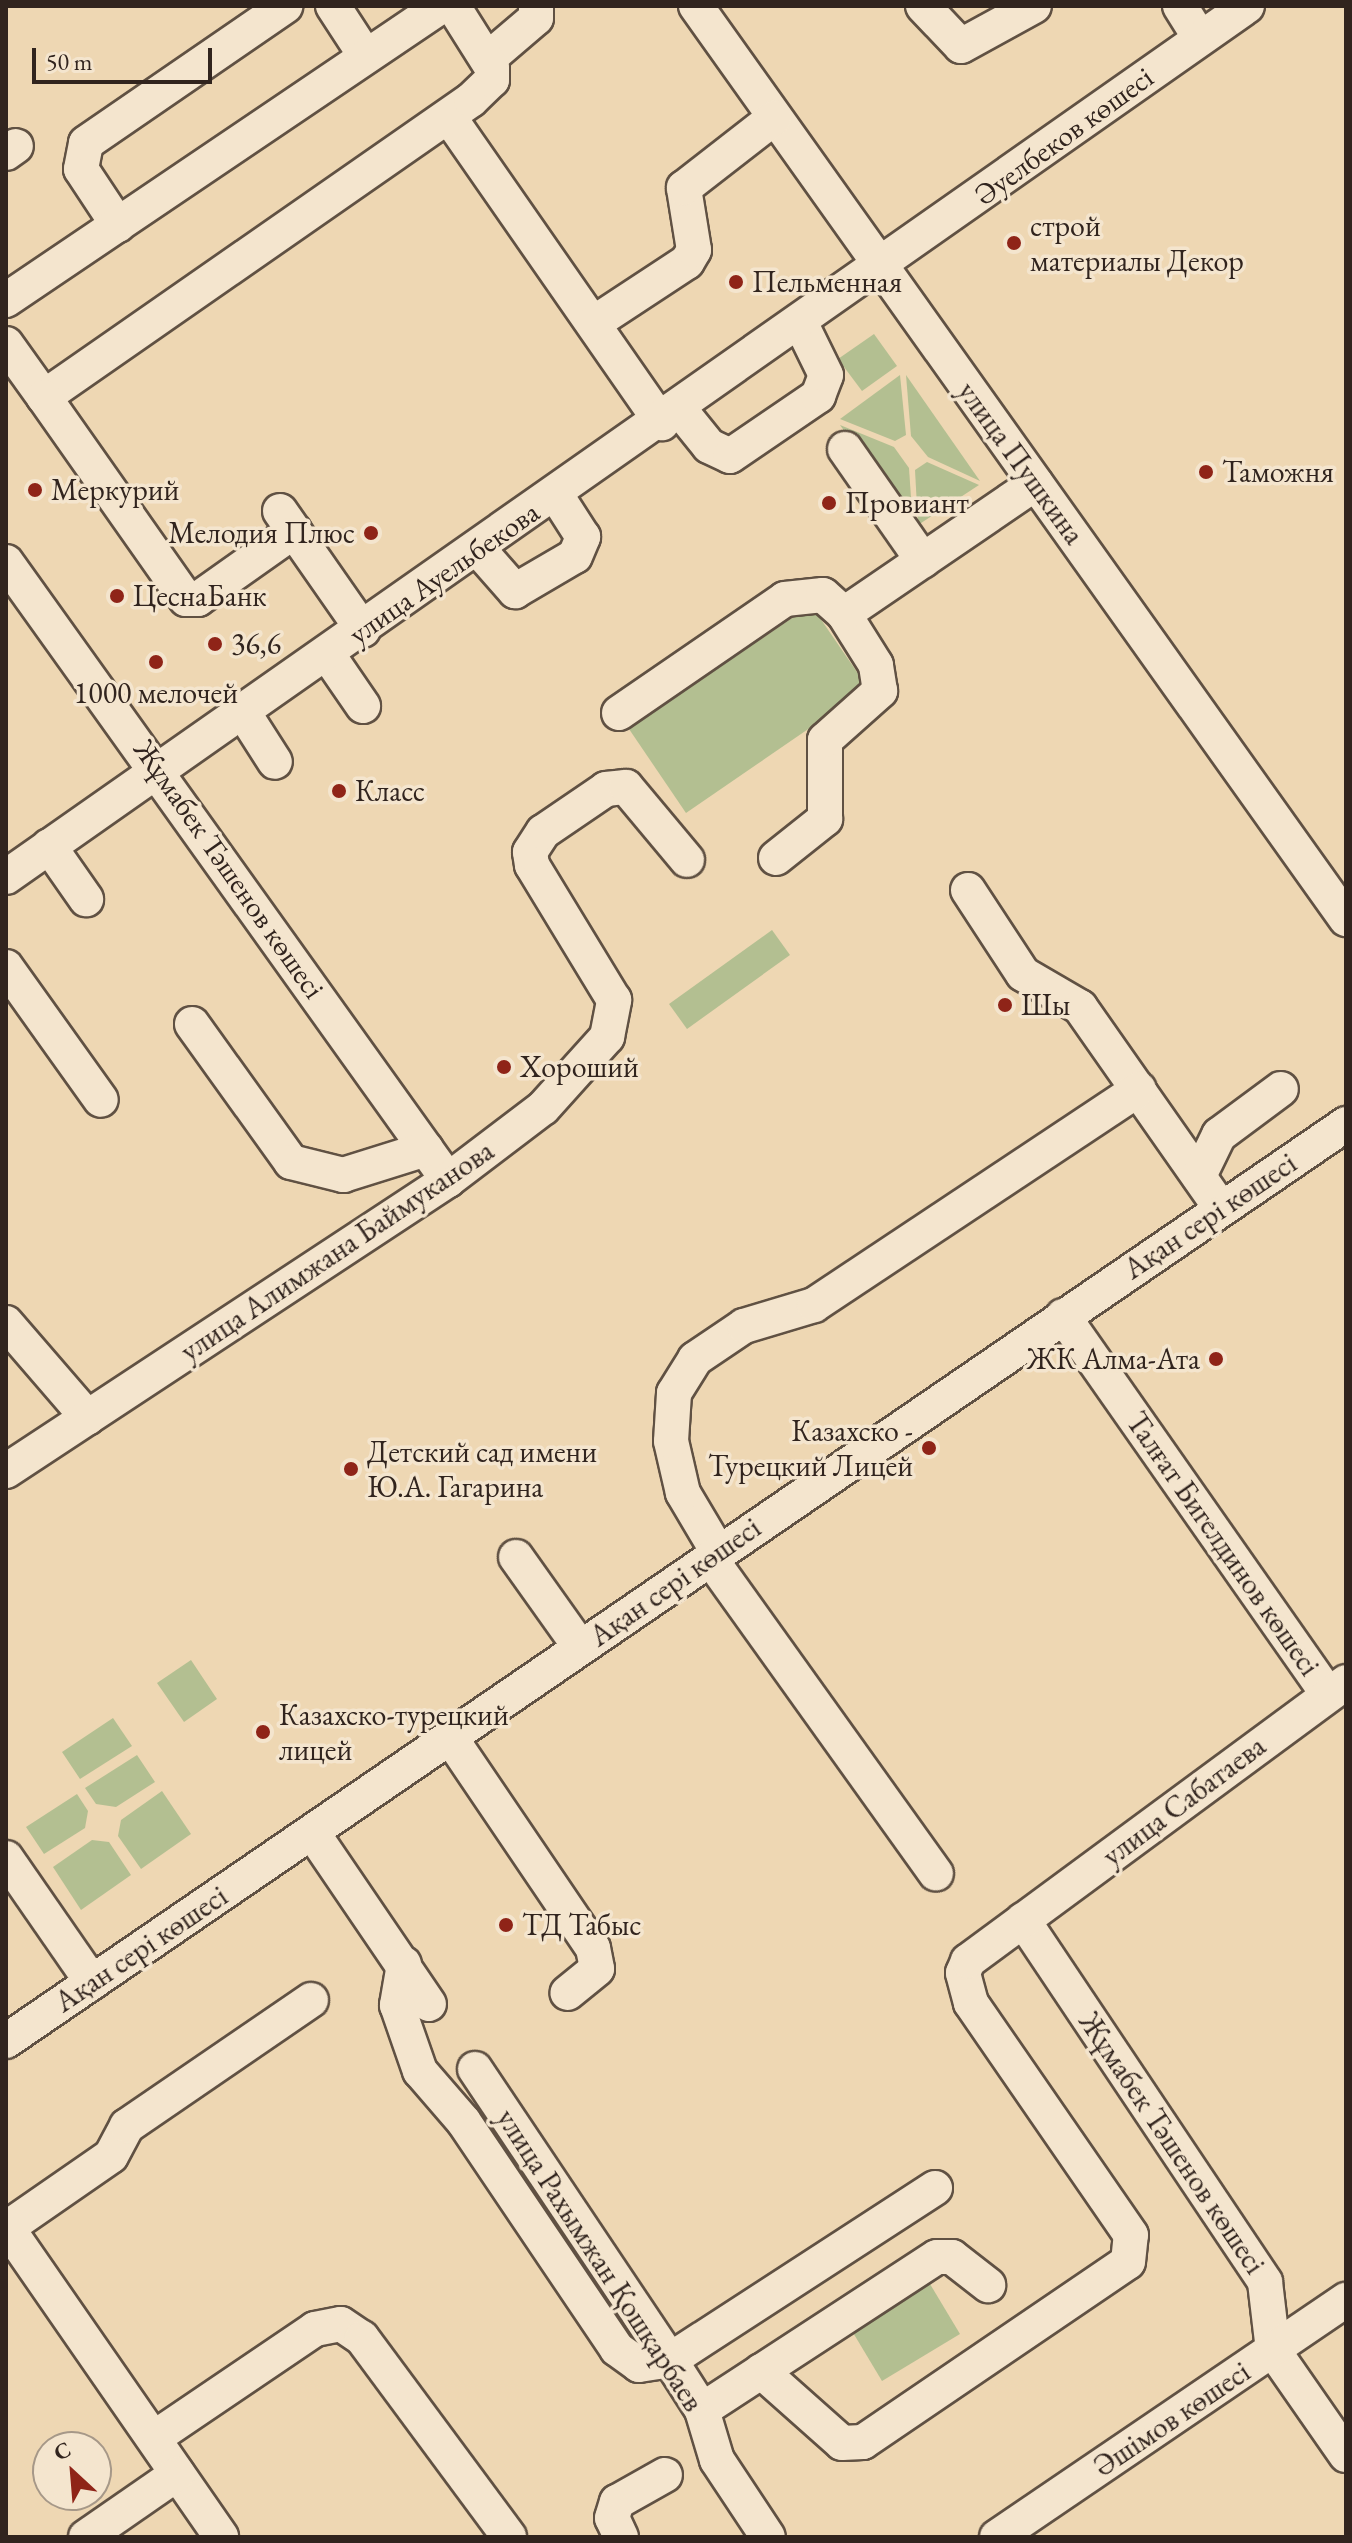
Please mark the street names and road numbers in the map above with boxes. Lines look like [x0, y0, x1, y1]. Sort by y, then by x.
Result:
street label: Әуелбеков көшесі [968, 59, 1160, 213]
street label: улица Пушкина [950, 375, 1092, 551]
street label: улица Ауельбекова [342, 494, 546, 652]
street label: Жұмабек Тәшенов көшесі [126, 732, 332, 1006]
street label: улица Алимжана Баймуканова [173, 1133, 501, 1369]
street label: Ақан сері көшесі [1117, 1145, 1303, 1287]
street label: Талғат Бигелдинов көшесі [1118, 1405, 1328, 1683]
street label: Ақан сері көшесі [582, 1510, 768, 1654]
street label: улица Сабатаева [1095, 1728, 1273, 1874]
street label: Ақан сері көшесі [48, 1878, 234, 2020]
street label: Жұмабек Тәшенов көшесі [1071, 2005, 1273, 2281]
street label: улица Рахымжан Қошқарбаев [489, 2102, 711, 2418]
street label: Әшімов көшесі [1087, 2354, 1257, 2484]

